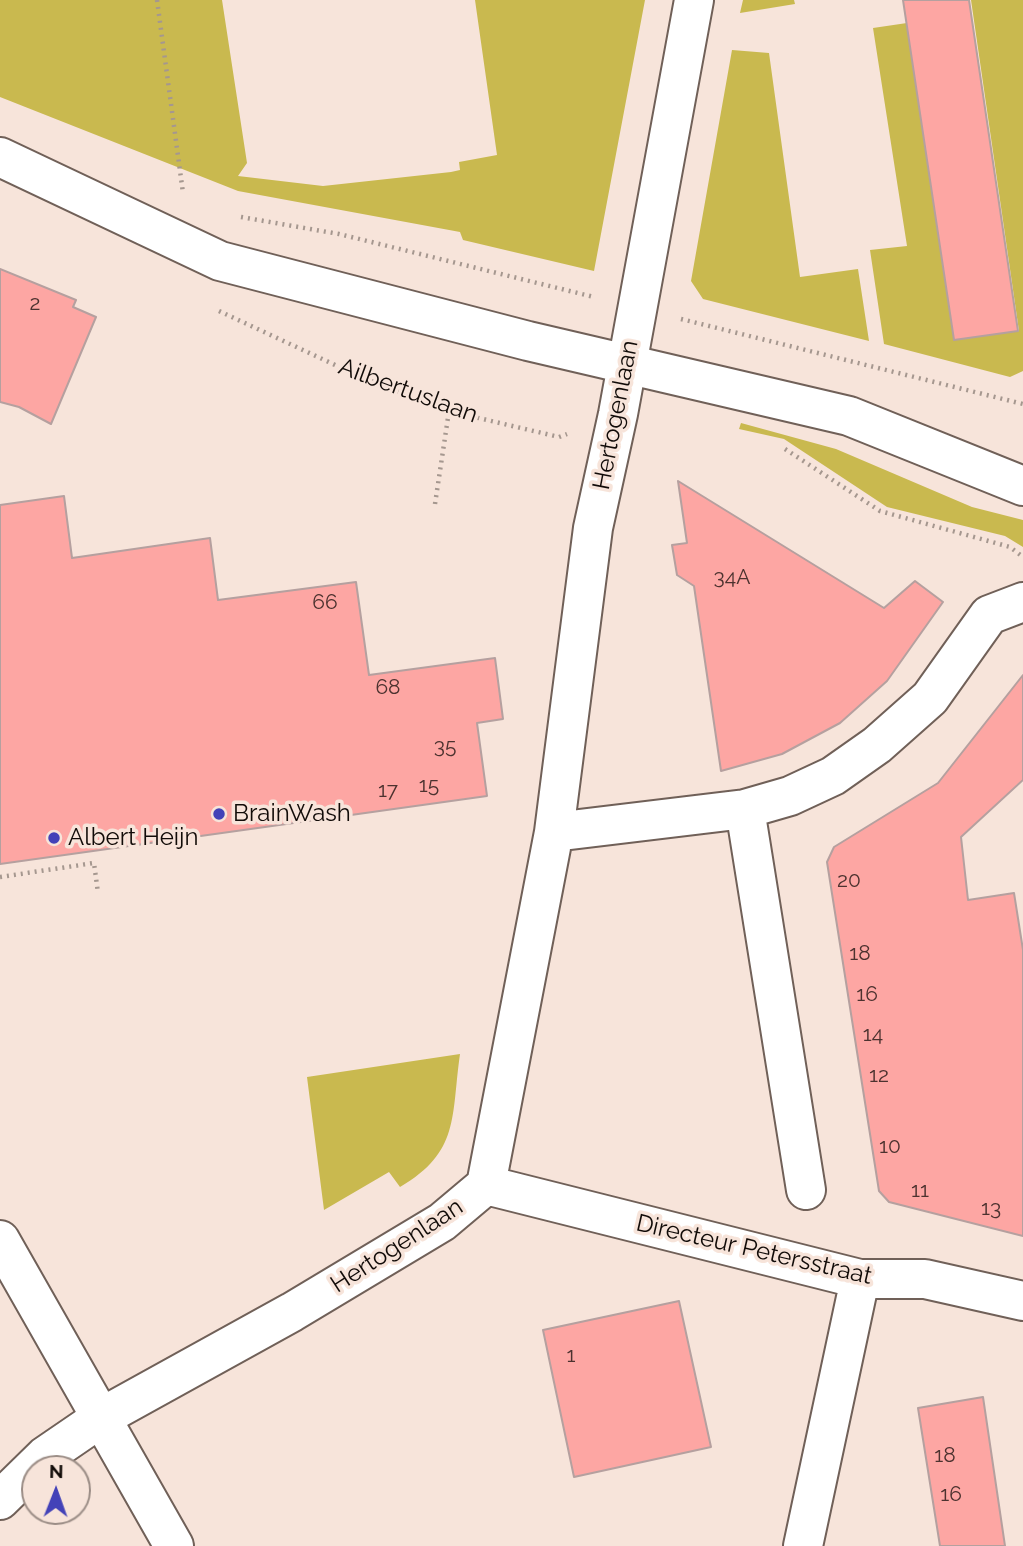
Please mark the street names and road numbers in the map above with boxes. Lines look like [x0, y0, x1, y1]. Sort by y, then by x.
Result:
street label: Hertogenlaan [587, 338, 645, 492]
street label: Ailbertuslaan [335, 353, 481, 429]
street label: Hertogenlaan [326, 1193, 468, 1299]
street label: Directeur Petersstraat [633, 1209, 875, 1291]

